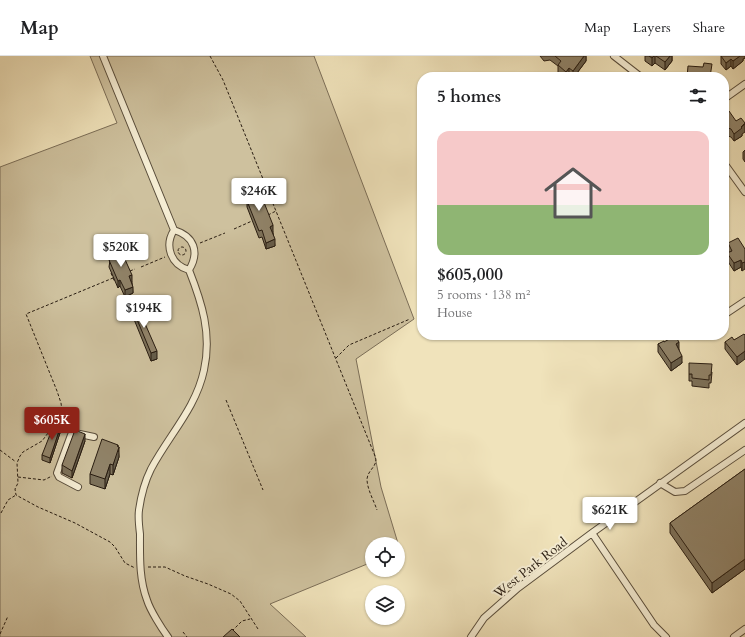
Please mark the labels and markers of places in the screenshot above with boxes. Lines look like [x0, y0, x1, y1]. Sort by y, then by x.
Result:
pin: $246K [231, 178, 287, 212]
pin: $520K [93, 234, 149, 268]
pin: $194K [116, 295, 172, 329]
pin: $605K [24, 407, 80, 441]
pin: $621K [582, 497, 638, 531]

